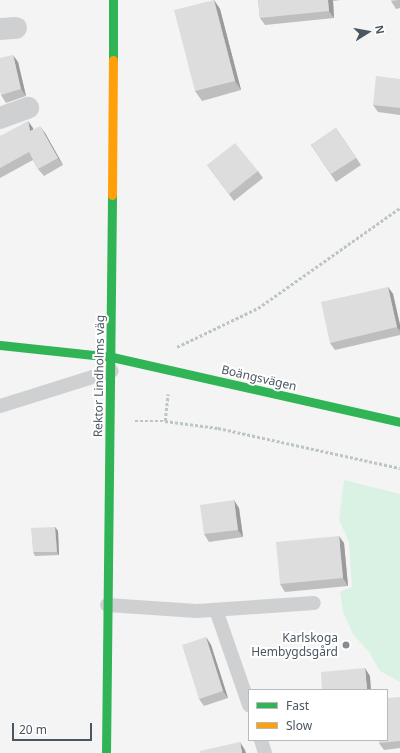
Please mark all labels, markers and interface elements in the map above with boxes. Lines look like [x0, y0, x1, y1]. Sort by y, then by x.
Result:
north arrow [348, 12, 388, 52]
text: N [372, 24, 388, 35]
street label: Rektor Lindholms väg [91, 315, 107, 437]
street label: Boängsvägen [220, 362, 298, 394]
place label: Karlskoga Hembygdsgård [251, 631, 338, 659]
marker: Karlskoga Hembygdsgård [341, 640, 351, 650]
legend [248, 689, 388, 741]
text: Fast [286, 697, 309, 714]
scale bar [14, 715, 94, 741]
text: Slow [286, 717, 312, 734]
text: 20 m [19, 721, 47, 738]

